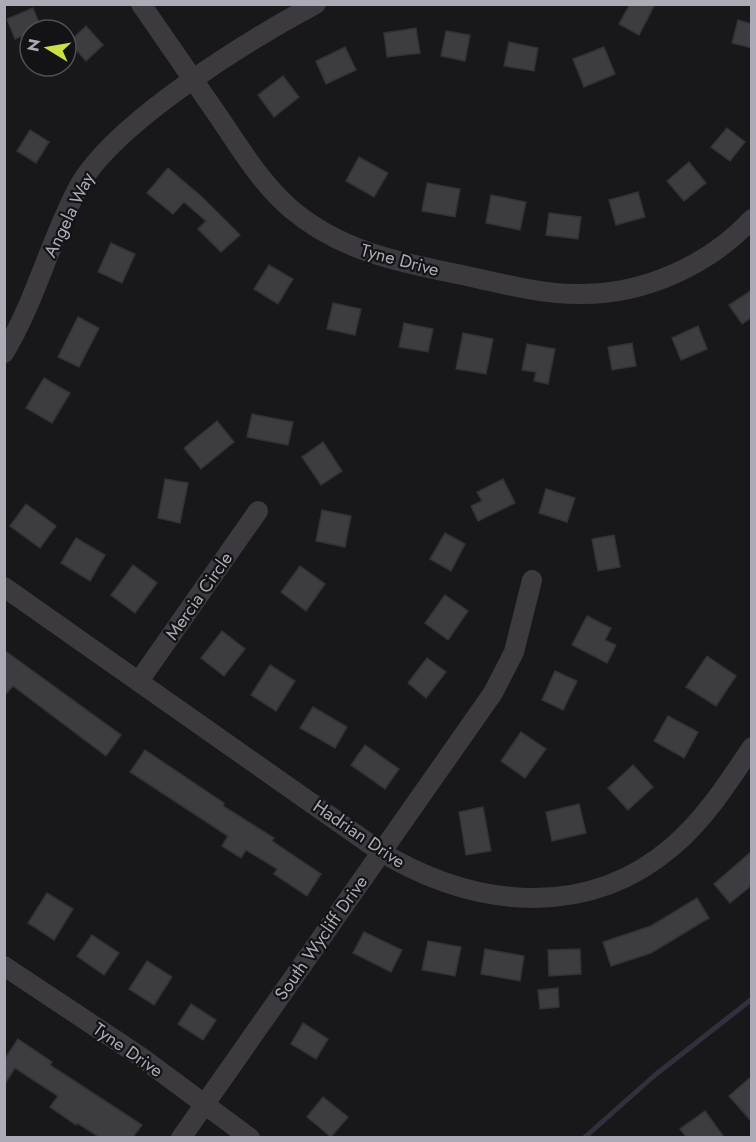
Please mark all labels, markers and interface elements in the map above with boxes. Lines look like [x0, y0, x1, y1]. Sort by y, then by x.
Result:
north arrow [18, 18, 78, 78]
text: N [21, 37, 46, 54]
street label: Angela Way [37, 168, 101, 262]
street label: Tyne Drive [358, 237, 442, 283]
street label: Mercia Circle [159, 547, 239, 645]
street label: Hadrian Drive [308, 794, 410, 874]
street label: South Wycliff Drive [268, 870, 374, 1006]
street label: Tyne Drive [88, 1016, 168, 1084]

